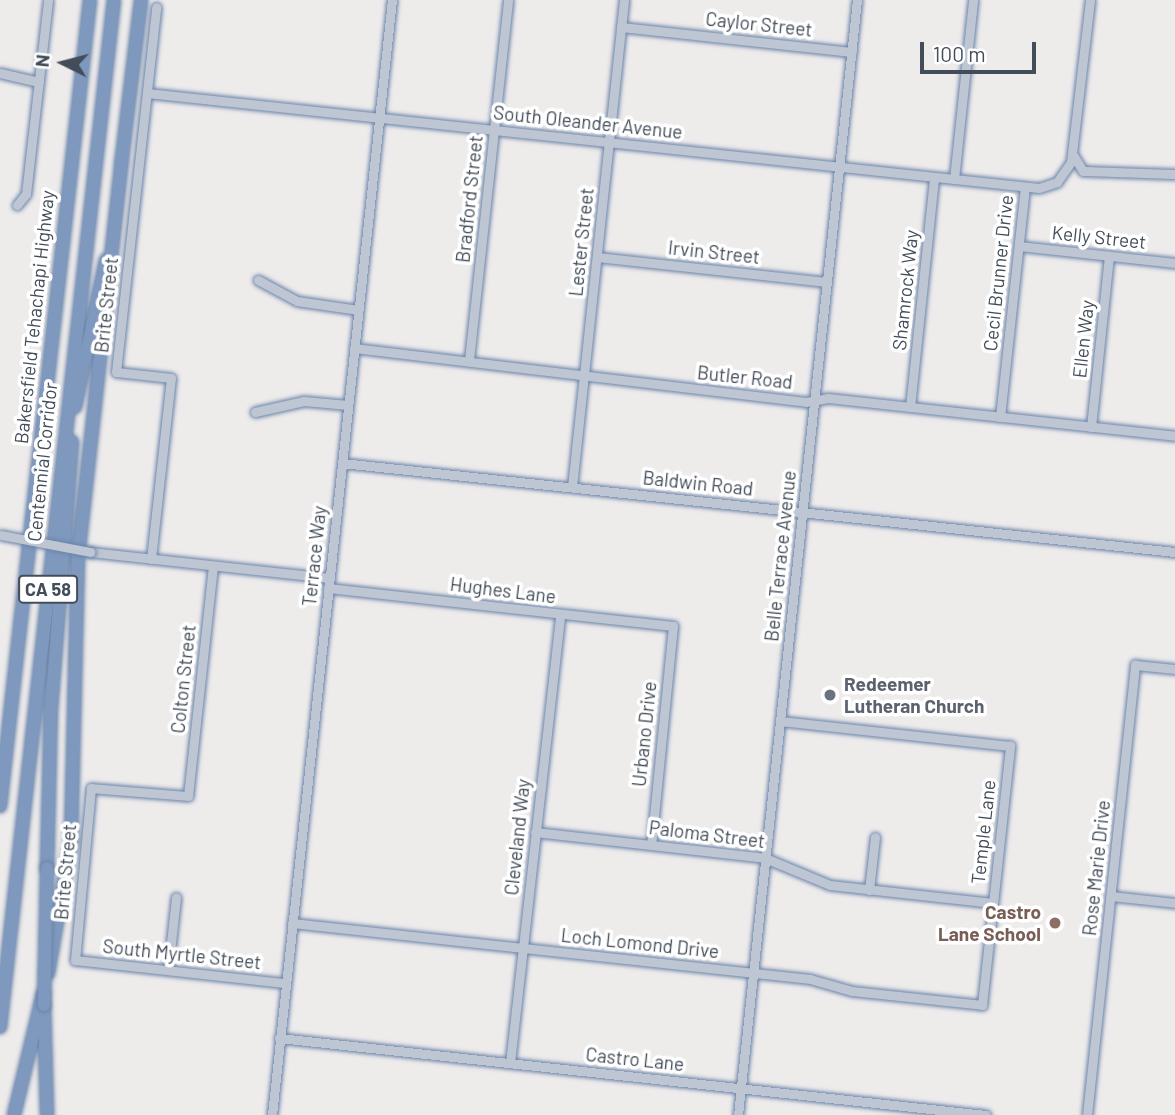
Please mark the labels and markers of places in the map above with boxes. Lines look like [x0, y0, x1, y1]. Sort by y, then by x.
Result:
place label: Redeemer Lutheran Church [844, 673, 984, 717]
marker: Redeemer Lutheran Church [822, 687, 838, 703]
place label: Castro Lane School [938, 901, 1041, 945]
marker: Castro Lane School [1047, 915, 1063, 931]

